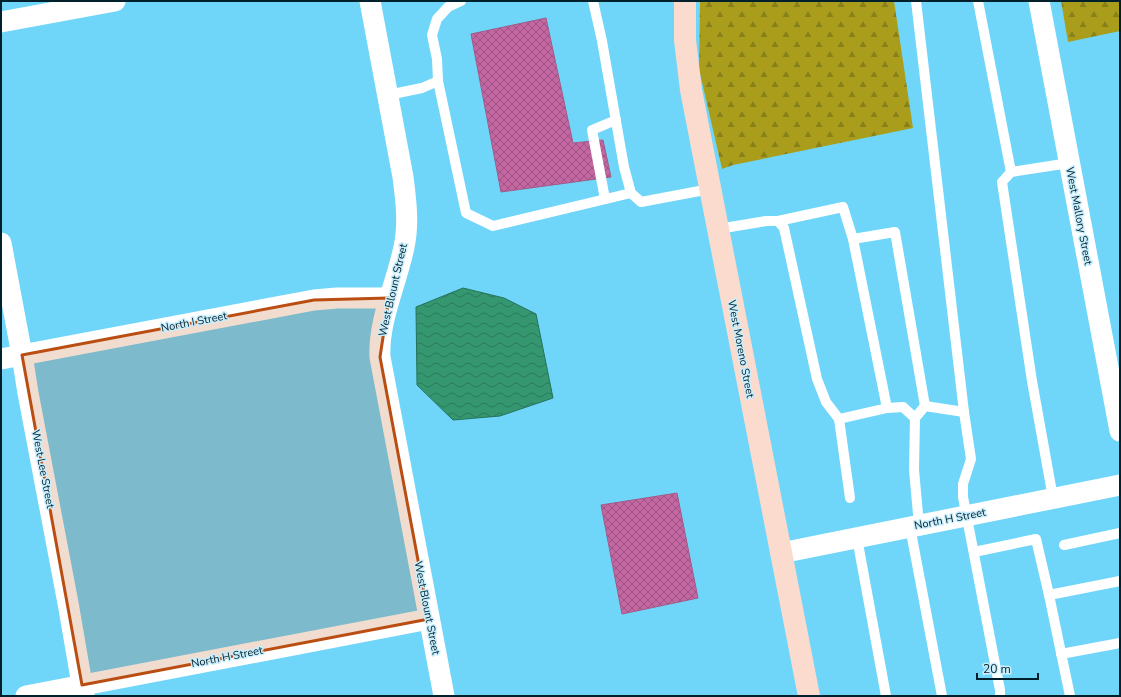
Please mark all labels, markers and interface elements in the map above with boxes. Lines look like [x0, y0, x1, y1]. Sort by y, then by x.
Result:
street label: West Mallory Street [1062, 166, 1096, 267]
street label: West Blount Street [375, 242, 411, 338]
street label: West Moreno Street [724, 299, 758, 399]
street label: North I Street [160, 308, 228, 336]
street label: West Lee Street [28, 428, 58, 510]
street label: North H Street [913, 505, 987, 533]
street label: West Blount Street [411, 560, 443, 656]
street label: North H Street [190, 643, 264, 671]
scale bar [977, 655, 1038, 681]
text: 20 m [983, 661, 1011, 677]

